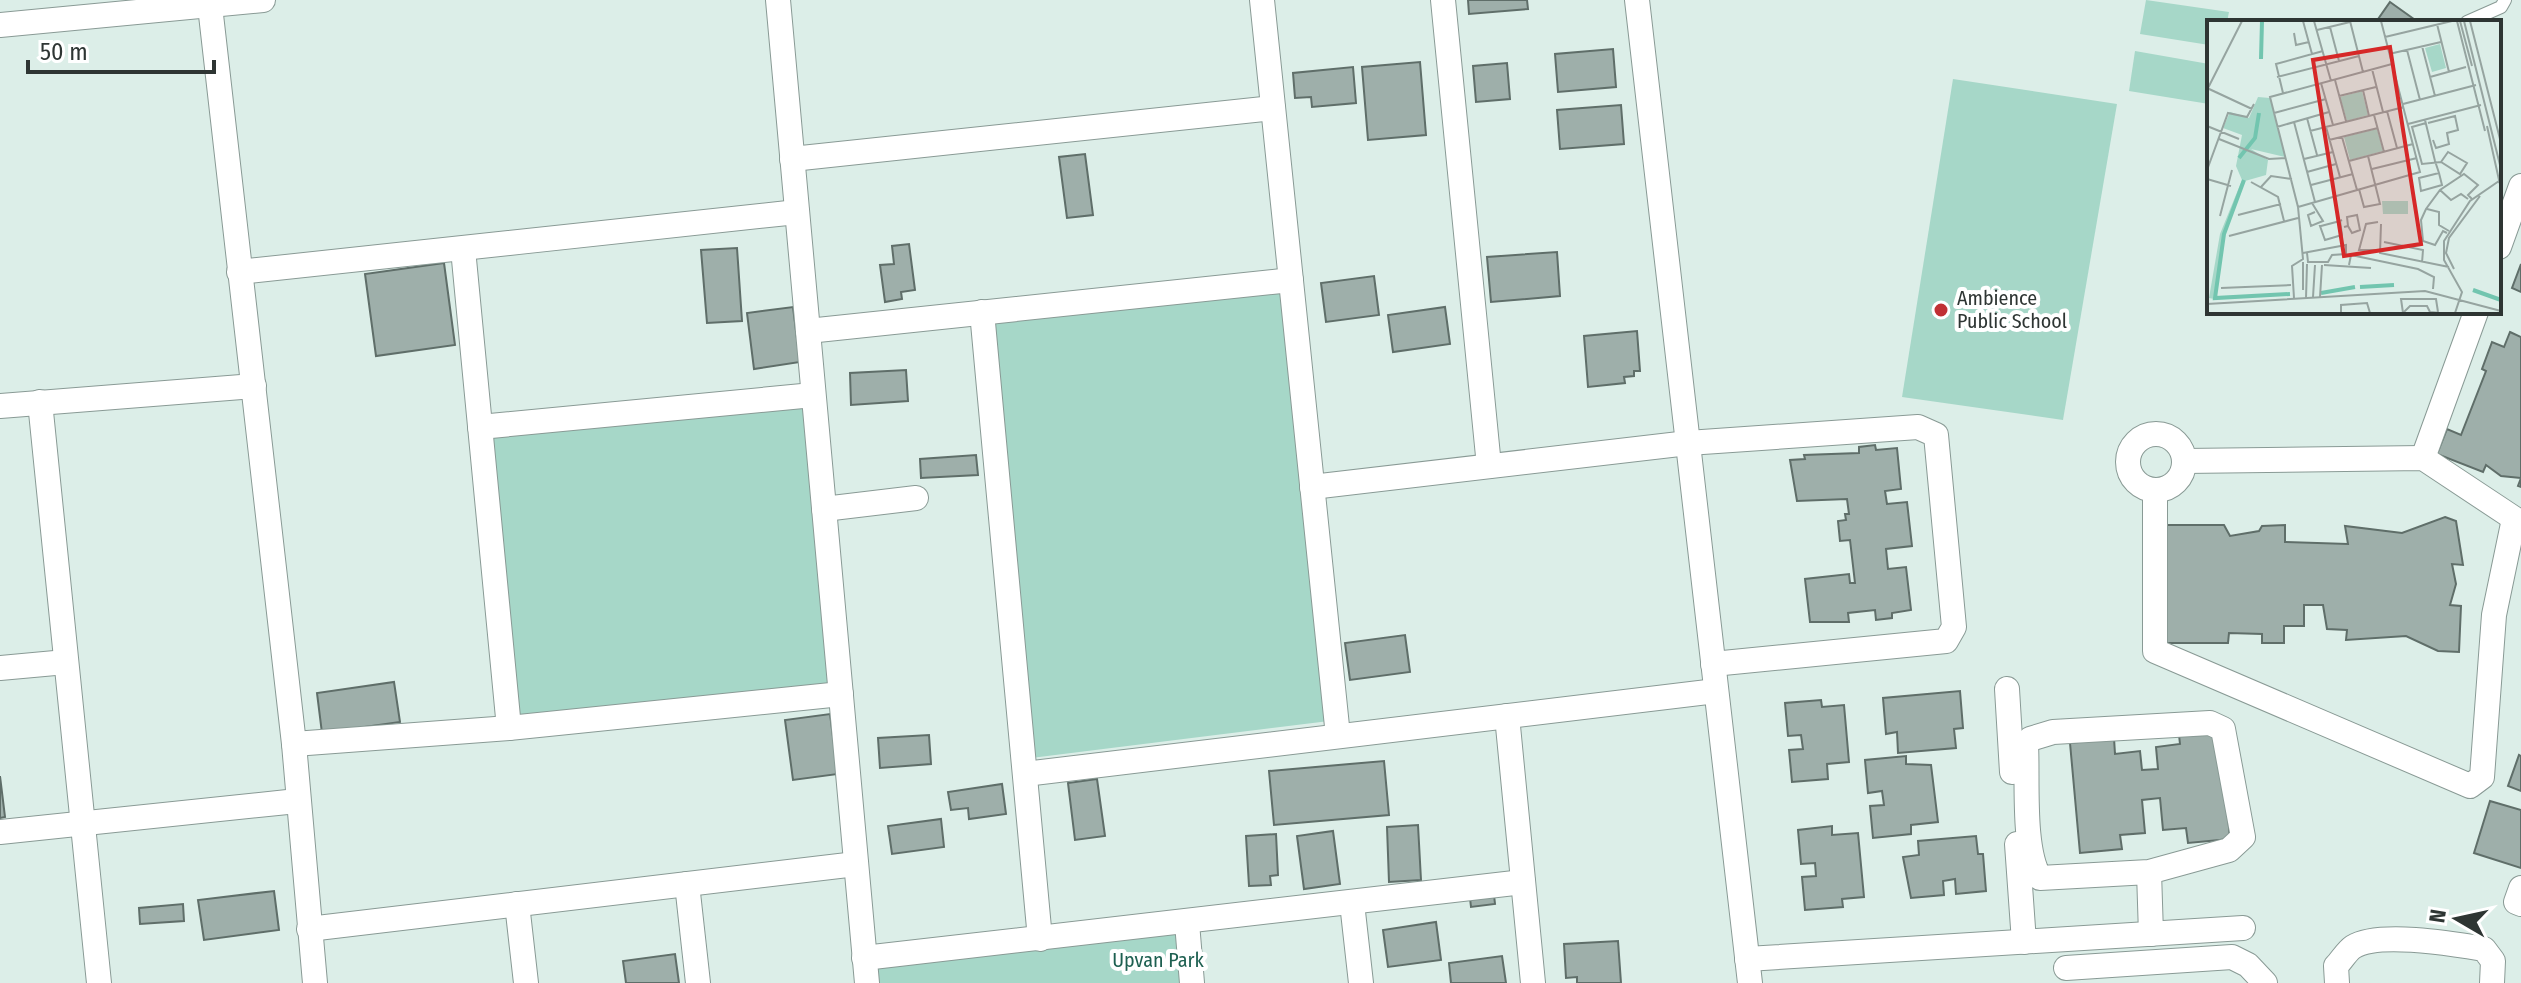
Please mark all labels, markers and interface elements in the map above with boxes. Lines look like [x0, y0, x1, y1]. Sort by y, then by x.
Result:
inset map [2207, 20, 2501, 314]
scale bar [28, 24, 214, 74]
text: 50 m [40, 38, 88, 66]
place label: Ambience Public School [1957, 286, 2067, 333]
marker: Ambience Public School [1932, 301, 1950, 319]
north arrow [2417, 879, 2497, 959]
text: N [2423, 907, 2452, 925]
park label: Upvan Park [1112, 948, 1204, 972]

